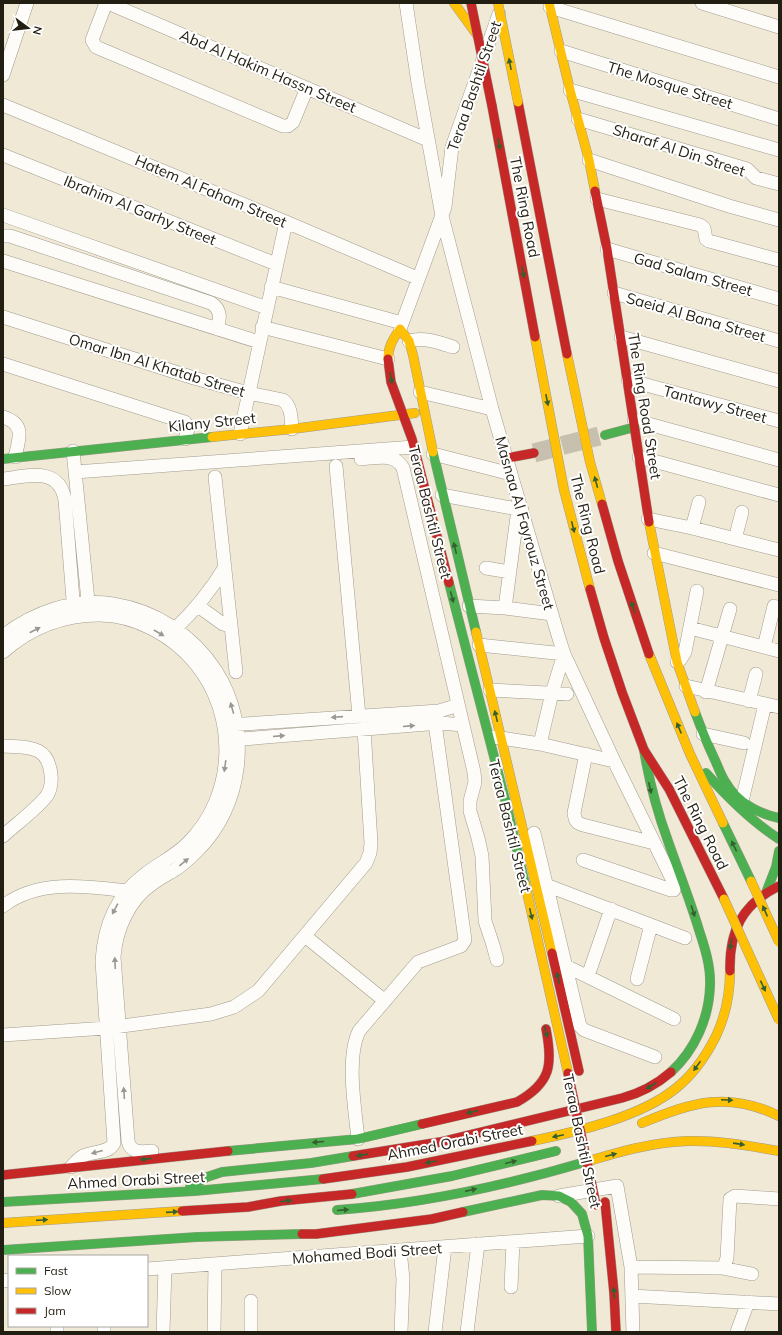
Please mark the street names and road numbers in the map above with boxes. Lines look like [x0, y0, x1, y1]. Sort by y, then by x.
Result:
street label: Teraa Bashtil Street [443, 18, 505, 154]
street label: Abd Al Hakim Hassn Street [177, 25, 359, 117]
street label: The Mosque Street [605, 57, 735, 113]
street label: Sharaf Al Din Street [610, 120, 748, 180]
street label: Hatem Al Faham Street [132, 150, 290, 232]
street label: The Ring Road [506, 155, 544, 259]
street label: Ibrahim Al Garhy Street [61, 171, 219, 249]
street label: Gad Salam Street [632, 248, 754, 300]
street label: Saeid Al Bana Street [624, 288, 768, 346]
street label: Omar Ibn Al Khatab Street [67, 329, 247, 401]
street label: The Ring Road Street [624, 332, 666, 480]
street label: Tantawy Street [661, 381, 769, 427]
street label: Kilany Street [167, 408, 257, 436]
street label: Masnaa Al Fayrouz Street [491, 434, 559, 612]
street label: Teraa Bashtil Street [404, 443, 456, 581]
street label: The Ring Road [566, 472, 610, 576]
street label: Teraa Bashtil Street [484, 757, 536, 895]
street label: The Ring Road [669, 773, 733, 873]
street label: Teraa Bashtil Street [559, 1072, 605, 1210]
street label: Ahmed Orabi Street [385, 1120, 525, 1164]
street label: Ahmed Orabi Street [67, 1167, 205, 1193]
street label: Mohamed Bodi Street [291, 1238, 443, 1268]

